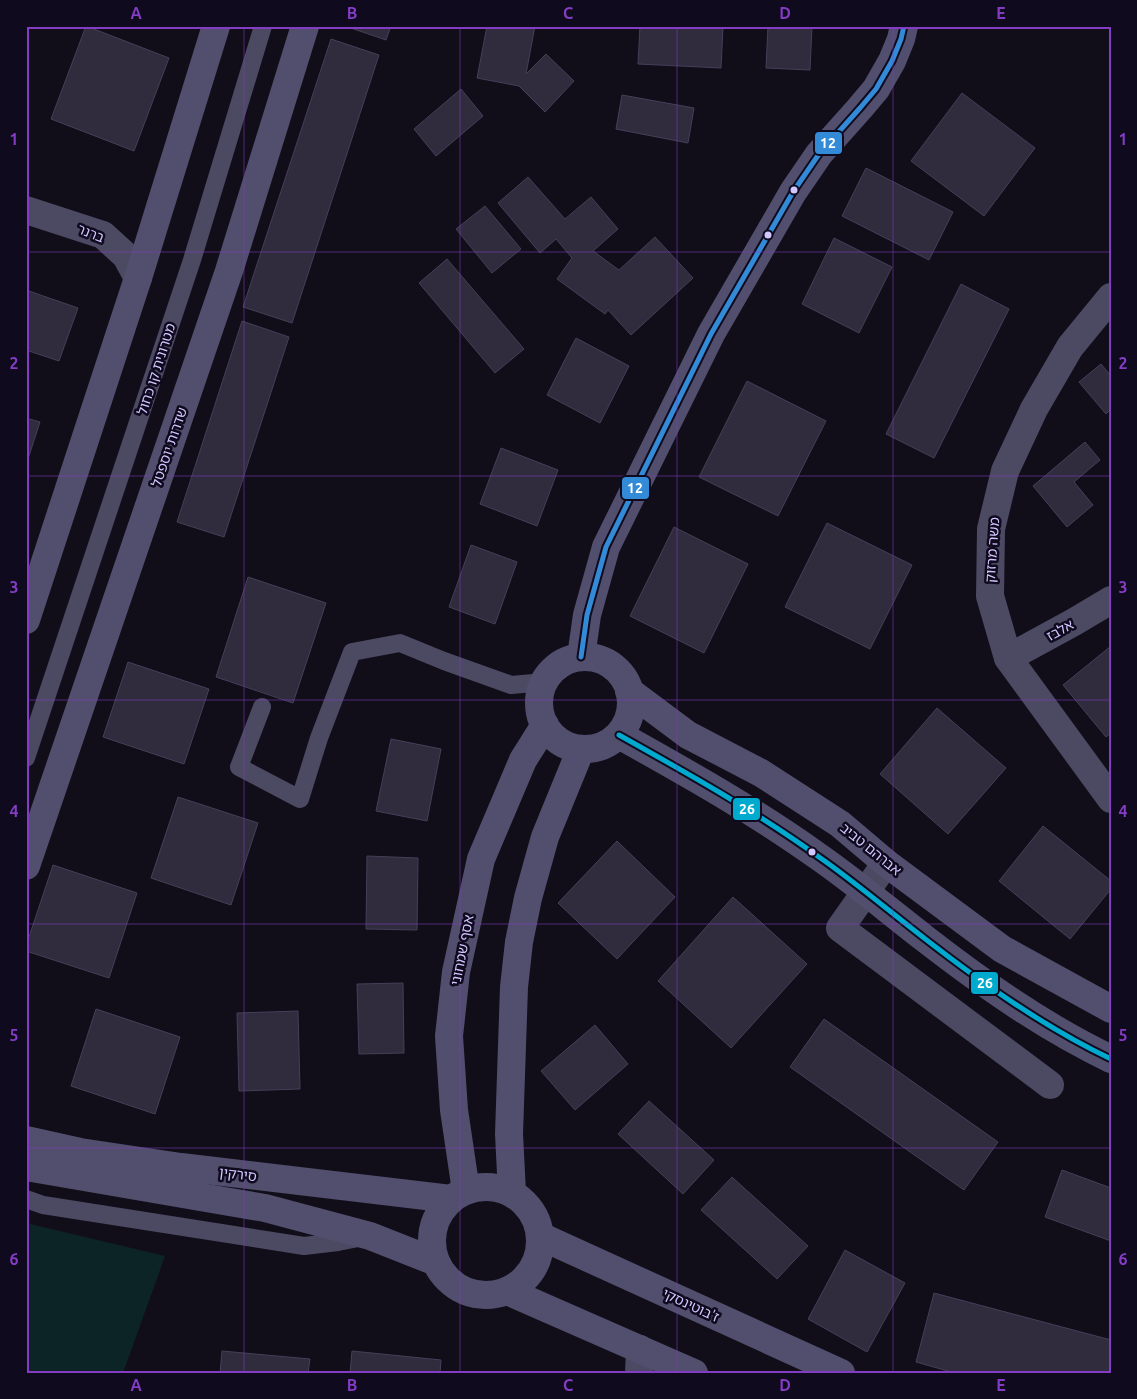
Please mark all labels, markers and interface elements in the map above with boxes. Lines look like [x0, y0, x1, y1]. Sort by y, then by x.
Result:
text: A [130, 4, 142, 22]
text: B [347, 4, 357, 22]
text: C [563, 4, 573, 22]
text: D [779, 4, 791, 22]
text: E [996, 4, 1006, 22]
text: 1 [9, 130, 19, 148]
text: 1 [1118, 130, 1128, 148]
line badge: 12 [814, 131, 843, 155]
text: 12 [820, 135, 836, 151]
unlabelled marker [789, 185, 799, 195]
street label: ברנר [75, 220, 107, 246]
unlabelled marker [763, 230, 773, 240]
street label: מטרונית קו כחול [134, 321, 178, 417]
text: 2 [9, 354, 19, 372]
text: 2 [1118, 354, 1128, 372]
street label: שדרות יוספטל [148, 405, 190, 489]
line badge: 12 [621, 476, 650, 500]
text: 12 [627, 480, 643, 496]
street label: משה מרזוק [982, 517, 1002, 583]
text: 3 [9, 578, 19, 596]
text: 3 [1118, 578, 1128, 596]
street label: אלבז [1044, 616, 1076, 644]
line badge: 26 [732, 797, 761, 821]
text: 26 [739, 801, 755, 817]
text: 4 [9, 802, 19, 820]
text: 4 [1118, 802, 1128, 820]
street label: אברהם טביב [837, 820, 905, 878]
unlabelled marker [807, 847, 817, 857]
street label: אסף שמחוני [447, 913, 477, 987]
line badge: 26 [970, 971, 999, 995]
text: 26 [977, 975, 993, 991]
text: 5 [9, 1026, 19, 1044]
text: 5 [1118, 1026, 1128, 1044]
street label: סירקין [218, 1164, 258, 1184]
text: 6 [9, 1250, 19, 1268]
text: 6 [1118, 1250, 1128, 1268]
street label: ז'בוטינסקי [660, 1285, 722, 1325]
text: A [130, 1376, 142, 1394]
text: B [347, 1376, 357, 1394]
text: C [563, 1376, 573, 1394]
text: D [779, 1376, 791, 1394]
text: E [996, 1376, 1006, 1394]

